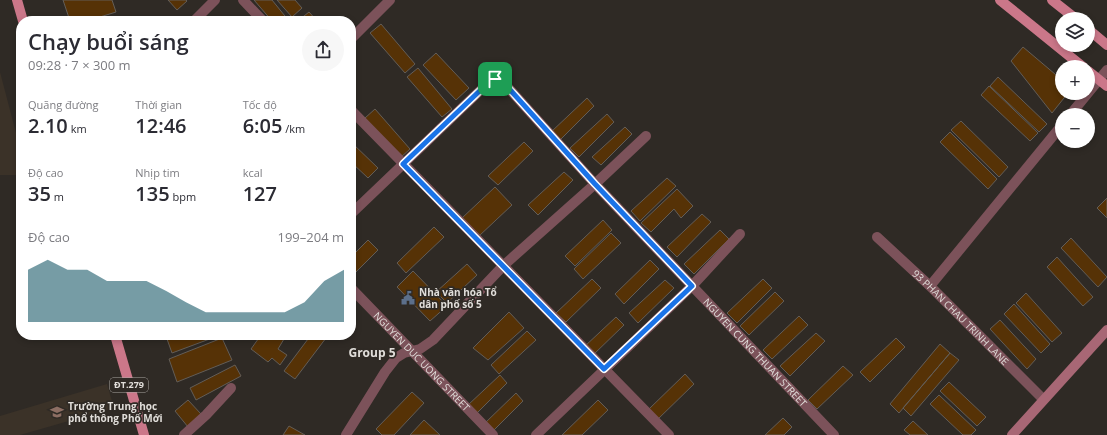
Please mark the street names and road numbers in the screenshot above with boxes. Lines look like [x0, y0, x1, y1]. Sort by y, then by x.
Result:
street label: 93 PHAN CHAU TRINH LANE [910, 266, 1012, 368]
street label: NGUYEN CUNG THUAN STREET [700, 295, 811, 410]
street label: NGUYEN DUC UONG STREET [371, 309, 474, 414]
road number: ĐT.279 [110, 378, 148, 392]

